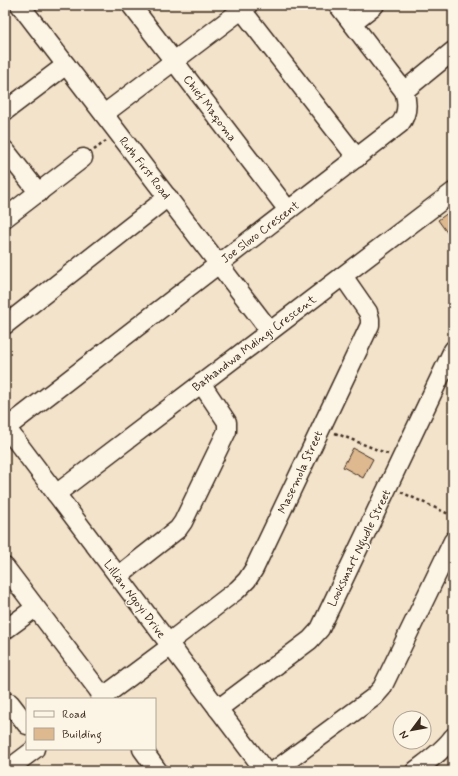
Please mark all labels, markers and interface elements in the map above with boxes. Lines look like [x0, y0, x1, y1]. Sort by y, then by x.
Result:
street label: Chief Maqoma [179, 72, 240, 145]
street label: Ruth First Road [115, 134, 174, 203]
street label: Joe Slovo Crescent [218, 198, 303, 267]
street label: Bathandwa Mdingi Crescent [189, 292, 320, 396]
street label: Masemola Street [275, 428, 327, 516]
street label: Looksmart Ngudle Street [324, 487, 396, 610]
street label: Lillian Ngoyi Drive [100, 557, 169, 642]
legend [26, 698, 156, 750]
text: Road [62, 707, 86, 723]
north arrow [392, 710, 432, 750]
text: Building [62, 727, 102, 744]
text: N [396, 728, 412, 742]

